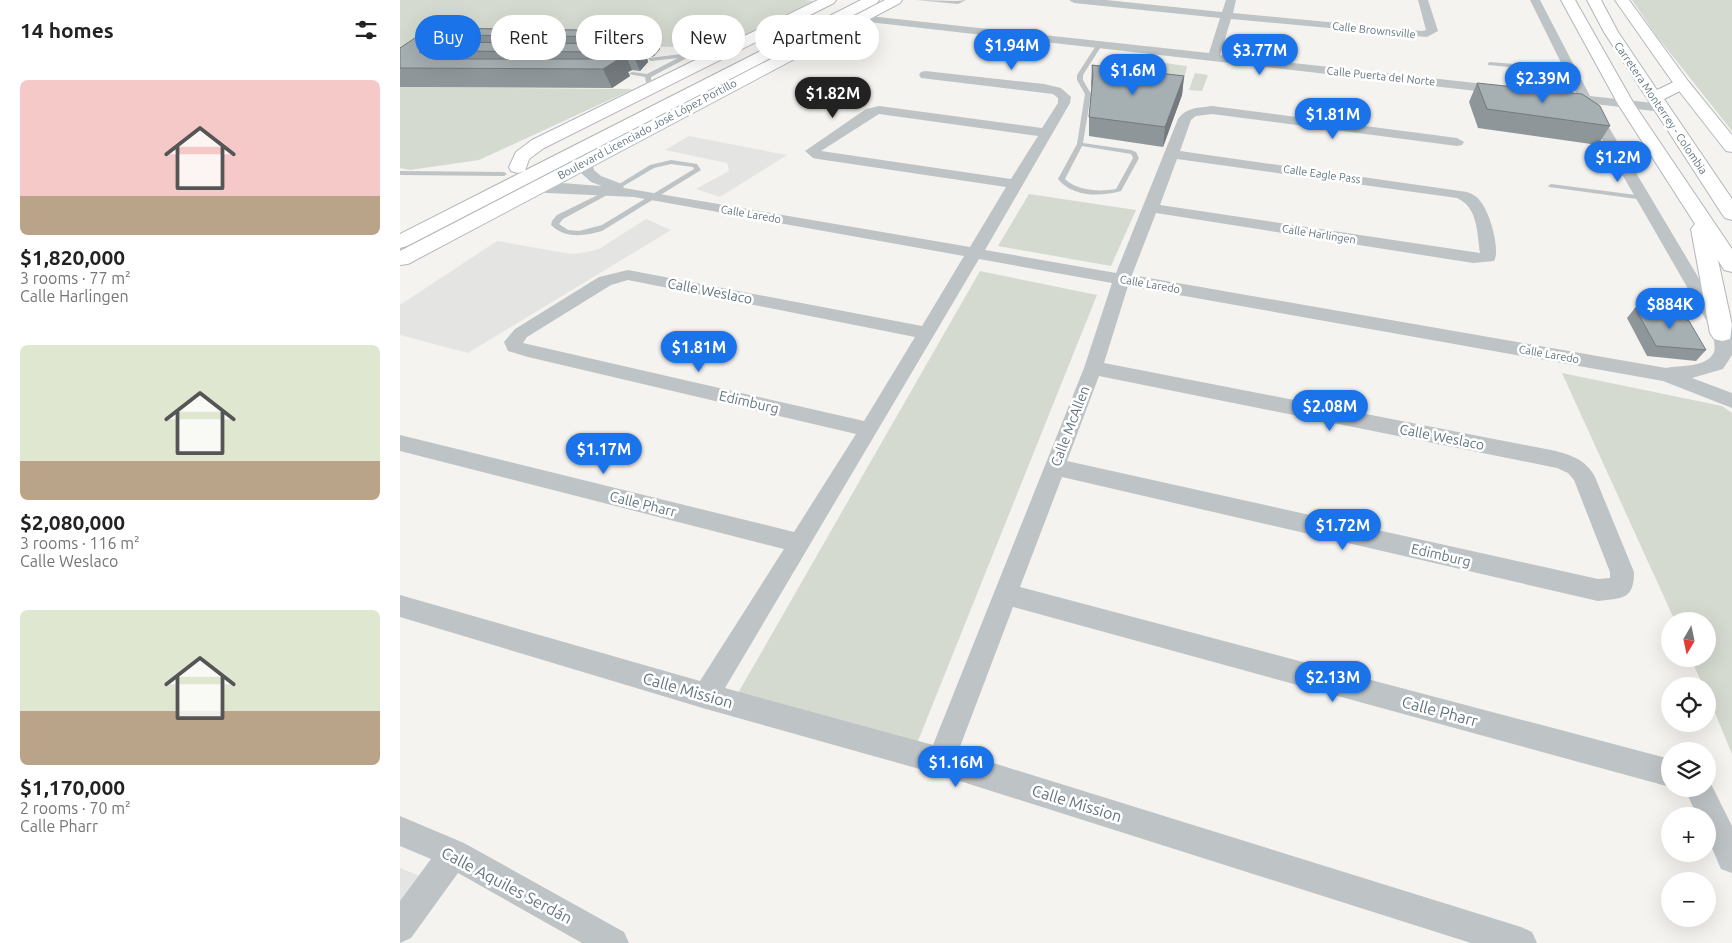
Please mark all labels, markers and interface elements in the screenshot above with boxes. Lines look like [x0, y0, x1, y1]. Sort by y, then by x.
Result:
chip: Buy [415, 15, 481, 60]
chip: Rent [491, 15, 566, 60]
chip: Filters [576, 15, 662, 60]
chip: New [672, 15, 745, 60]
chip: Apartment [755, 15, 879, 60]
icon: filters [352, 16, 380, 44]
text: 14 homes [20, 18, 114, 42]
street label: Calle Brownsville [1332, 20, 1416, 40]
pin: $1.94M [971, 28, 1053, 71]
pin: $3.77M [1219, 34, 1301, 76]
text: $1.94M [985, 36, 1039, 54]
street label: Carretera Monterrey - Colombia [1612, 40, 1710, 176]
text: $3.77M [1233, 41, 1287, 59]
pin: $1.6M [1098, 54, 1168, 96]
text: $1.6M [1110, 61, 1156, 79]
pin: $2.39M [1502, 62, 1584, 104]
street label: Calle Puerta del Norte [1326, 64, 1436, 88]
text: $2.39M [1516, 69, 1570, 87]
pin: $1.82M [792, 76, 874, 119]
street label: Boulevard Licenciado José López Portillo [555, 77, 739, 181]
text: $1.82M [806, 84, 860, 102]
pin: $1.81M [1292, 98, 1374, 140]
text: $1.81M [1306, 105, 1360, 123]
icon: home [155, 113, 245, 203]
pin: $1.2M [1583, 140, 1653, 183]
text: $1.2M [1595, 148, 1641, 166]
street label: Calle Eagle Pass [1283, 163, 1362, 185]
street label: Calle Laredo [720, 203, 782, 225]
street label: Calle Harlingen [1281, 222, 1357, 246]
text: $1,820,000 [20, 245, 125, 269]
text: 3 rooms · 77 m² [20, 269, 131, 287]
street label: Calle Laredo [1119, 273, 1181, 295]
street label: Calle Weslaco [666, 275, 754, 307]
text: Calle Harlingen [20, 287, 129, 305]
pin: $884K [1635, 288, 1705, 330]
text: $884K [1647, 295, 1693, 313]
pin: $1.81M [658, 330, 740, 373]
text: $1.81M [672, 338, 726, 356]
street label: Calle Laredo [1518, 343, 1580, 365]
icon: home [155, 378, 245, 468]
street label: Calle McAllen [1047, 383, 1093, 469]
street label: Edimburg [718, 387, 780, 417]
pin: $2.08M [1289, 390, 1371, 432]
text: $2.08M [1303, 397, 1357, 415]
street label: Calle Weslaco [1398, 421, 1486, 453]
pin: $1.17M [563, 432, 645, 475]
text: $1.17M [577, 440, 631, 458]
street label: Calle Pharr [608, 488, 679, 520]
pin: $1.72M [1302, 508, 1384, 551]
text: $2,080,000 [20, 510, 125, 534]
text: $1.72M [1316, 516, 1370, 534]
text: 3 rooms · 116 m² [20, 534, 140, 552]
street label: Edimburg [1410, 540, 1472, 570]
text: Calle Weslaco [20, 552, 118, 570]
north arrow [1661, 612, 1716, 668]
map controls [1661, 612, 1716, 927]
icon: home [155, 643, 245, 733]
pin: $2.13M [1292, 660, 1374, 703]
text: $2.13M [1306, 668, 1360, 686]
street label: Calle Mission [641, 669, 735, 711]
button: locate [1661, 677, 1716, 732]
street label: Calle Pharr [1400, 692, 1480, 730]
button: layers [1661, 742, 1716, 797]
pin: $1.16M [915, 746, 997, 788]
text: $1.16M [929, 753, 983, 771]
text: $1,170,000 [20, 775, 125, 799]
street label: Calle Mission [1030, 781, 1124, 825]
text: 2 rooms · 70 m² [20, 799, 131, 817]
button: + [1661, 807, 1716, 862]
text: Calle Pharr [20, 817, 98, 835]
street label: Calle Aquiles Serdán [439, 843, 575, 927]
button: − [1661, 872, 1716, 927]

